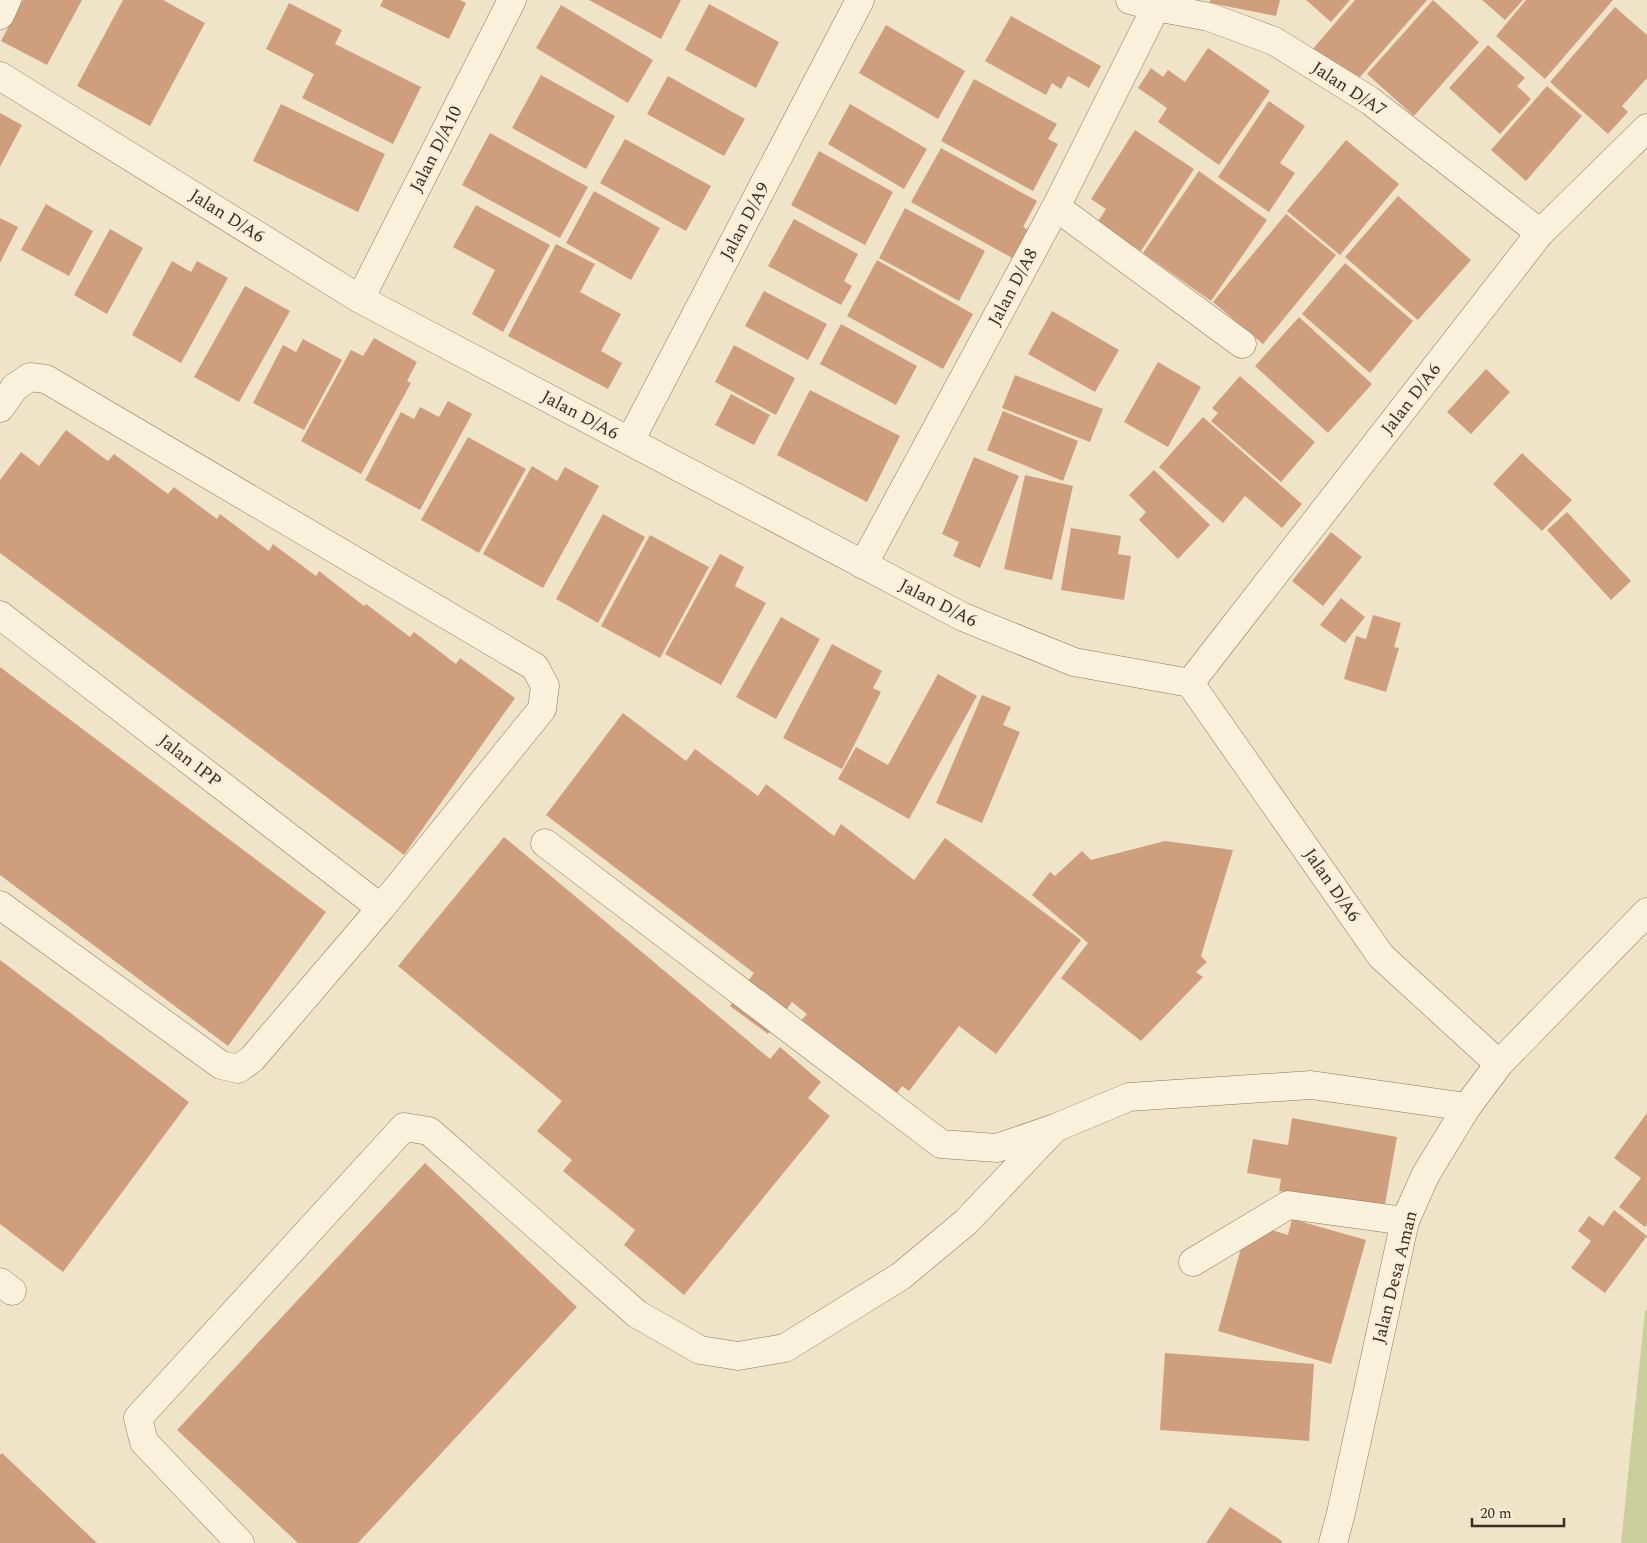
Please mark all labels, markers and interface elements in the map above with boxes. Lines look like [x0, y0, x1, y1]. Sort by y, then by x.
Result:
street label: Jalan D/A7 [1306, 55, 1392, 123]
street label: Jalan D/A10 [403, 101, 469, 197]
street label: Jalan D/A9 [713, 177, 777, 265]
street label: Jalan D/A6 [184, 182, 270, 250]
street label: Jalan D/A8 [981, 243, 1045, 331]
street label: Jalan D/A6 [1374, 357, 1448, 441]
street label: Jalan D/A6 [536, 383, 624, 447]
street label: Jalan D/A6 [894, 572, 982, 634]
street label: Jalan IPP [152, 728, 228, 794]
street label: Jalan D/A6 [1297, 843, 1367, 927]
street label: Jalan Desa Aman [1365, 1208, 1425, 1346]
scale bar [1472, 1496, 1564, 1528]
text: 20 m [1480, 1502, 1512, 1525]

